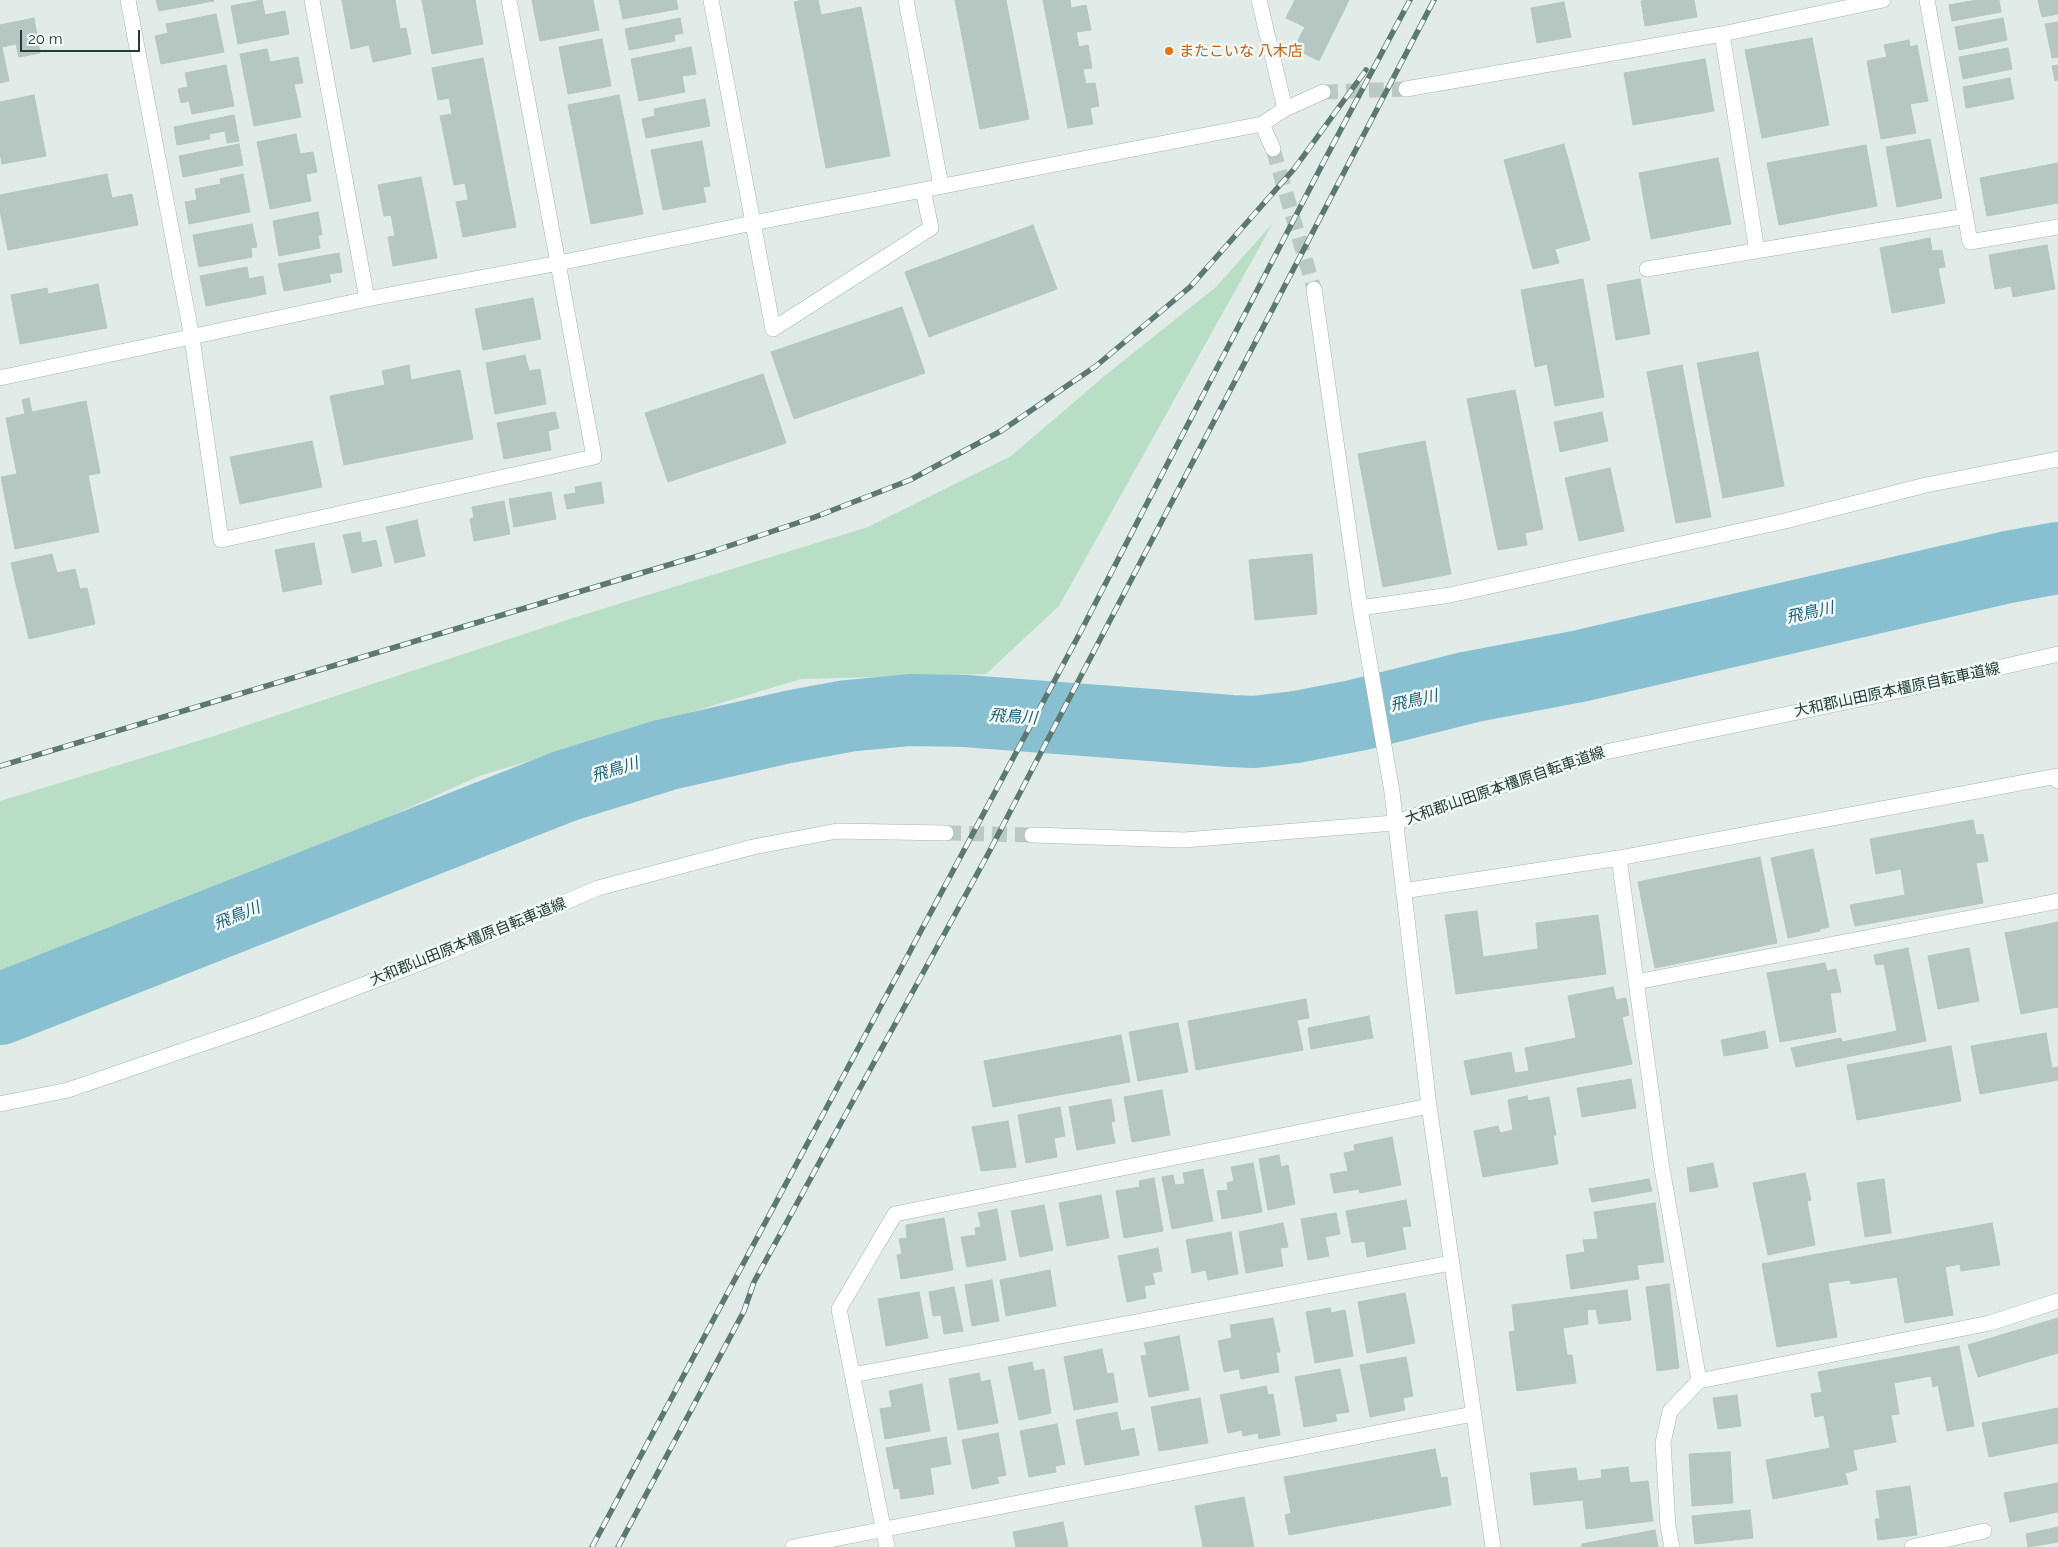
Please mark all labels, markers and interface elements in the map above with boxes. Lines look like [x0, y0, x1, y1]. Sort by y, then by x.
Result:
scale bar [22, 20, 142, 52]
text: 20 m [28, 30, 63, 48]
place label: またこいな 八木店 [1179, 42, 1303, 60]
marker: またこいな 八木店 [1163, 45, 1175, 57]
water label: 飛鳥川 [1784, 598, 1836, 628]
street label: 大和郡山田原本橿原自転車道線 [1792, 659, 2002, 721]
water label: 飛鳥川 [1388, 686, 1440, 716]
water label: 飛鳥川 [988, 706, 1038, 728]
street label: 大和郡山田原本橿原自転車道線 [1403, 743, 1607, 829]
water label: 飛鳥川 [589, 754, 641, 786]
street label: 大和郡山田原本橿原自転車道線 [367, 894, 569, 990]
water label: 飛鳥川 [211, 898, 263, 934]

